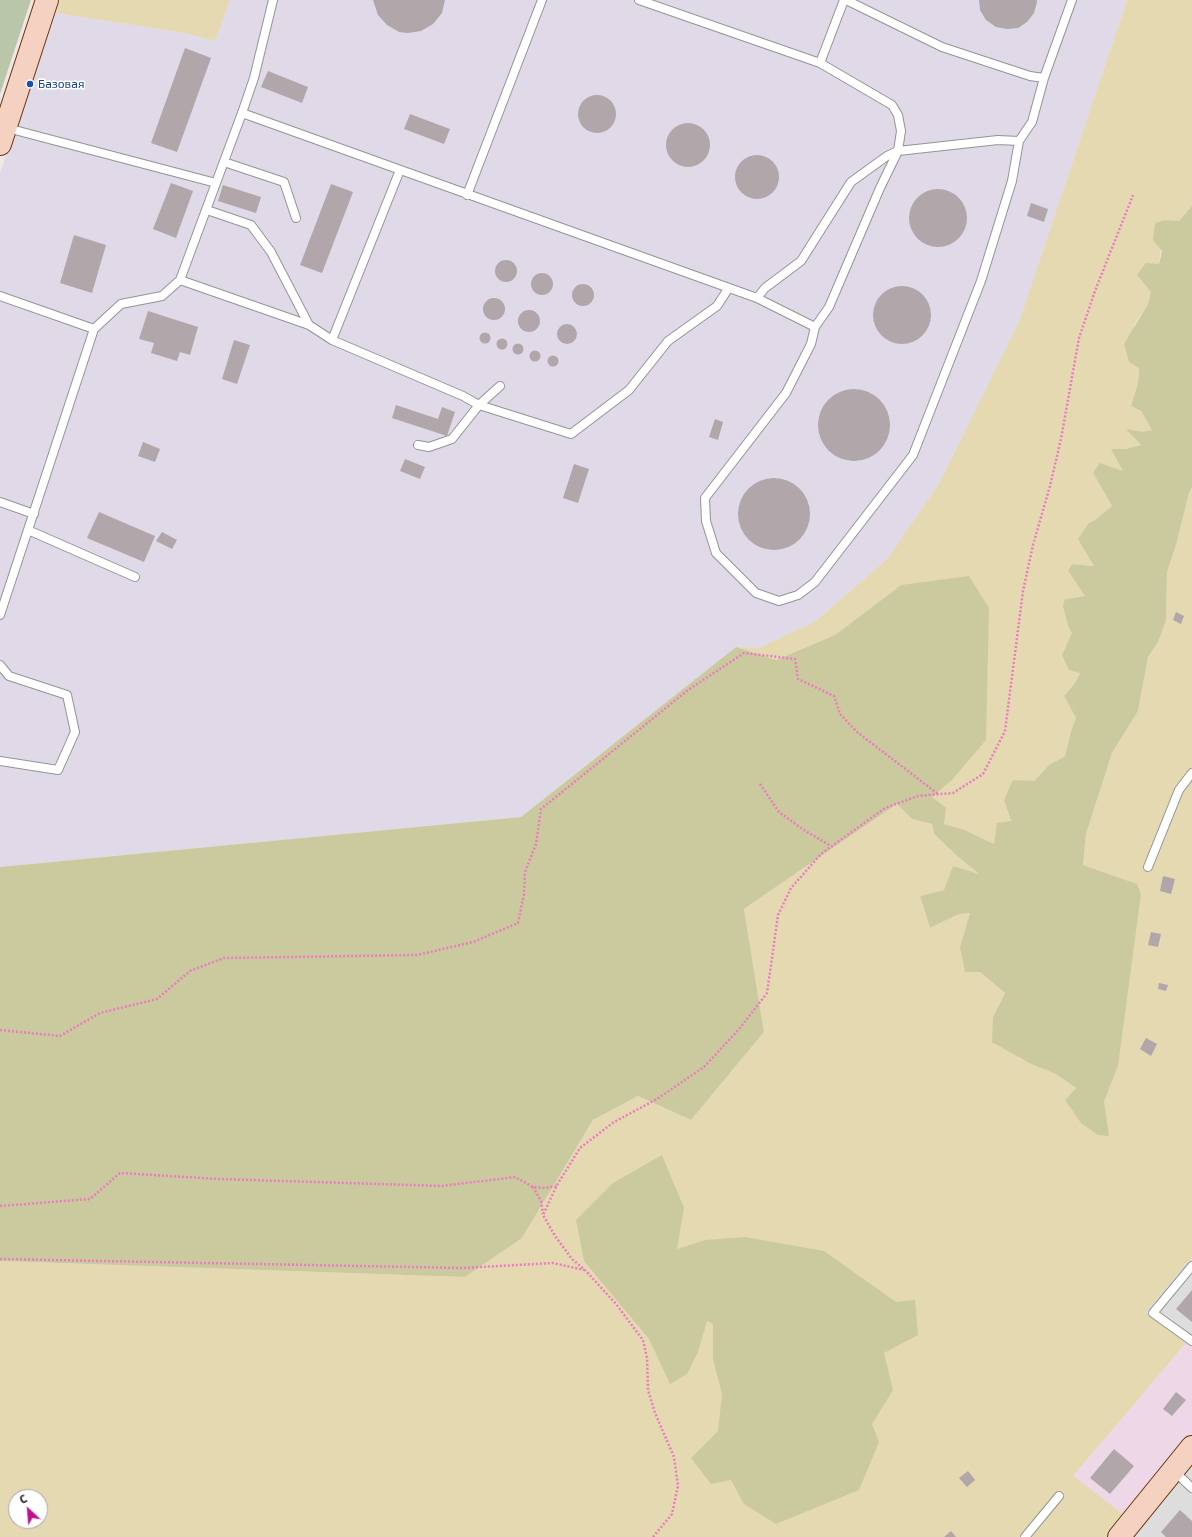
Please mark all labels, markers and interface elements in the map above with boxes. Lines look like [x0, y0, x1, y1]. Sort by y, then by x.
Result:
place label: Базовая [38, 77, 84, 91]
marker: Базовая [25, 79, 35, 89]
north arrow [8, 1489, 48, 1529]
text: С [17, 1491, 29, 1506]

